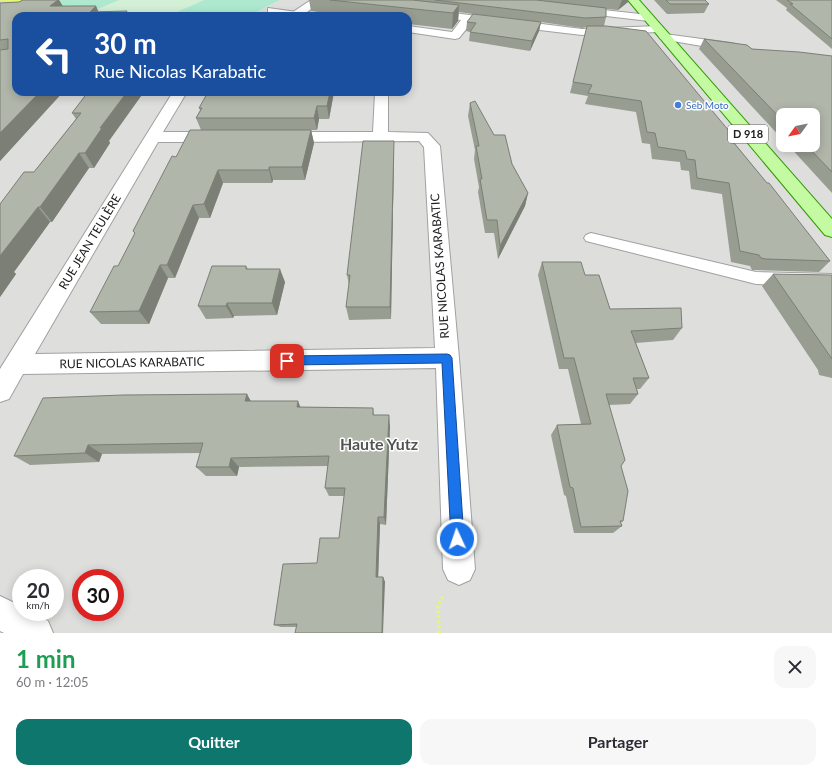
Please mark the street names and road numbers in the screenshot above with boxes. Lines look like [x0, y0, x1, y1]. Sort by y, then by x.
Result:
road number: D 918 [728, 125, 768, 143]
street label: RUE JEAN TEULÈRE [55, 191, 124, 292]
street label: RUE NICOLAS KARABATIC [427, 193, 452, 339]
street label: RUE NICOLAS KARABATIC [59, 354, 205, 371]

